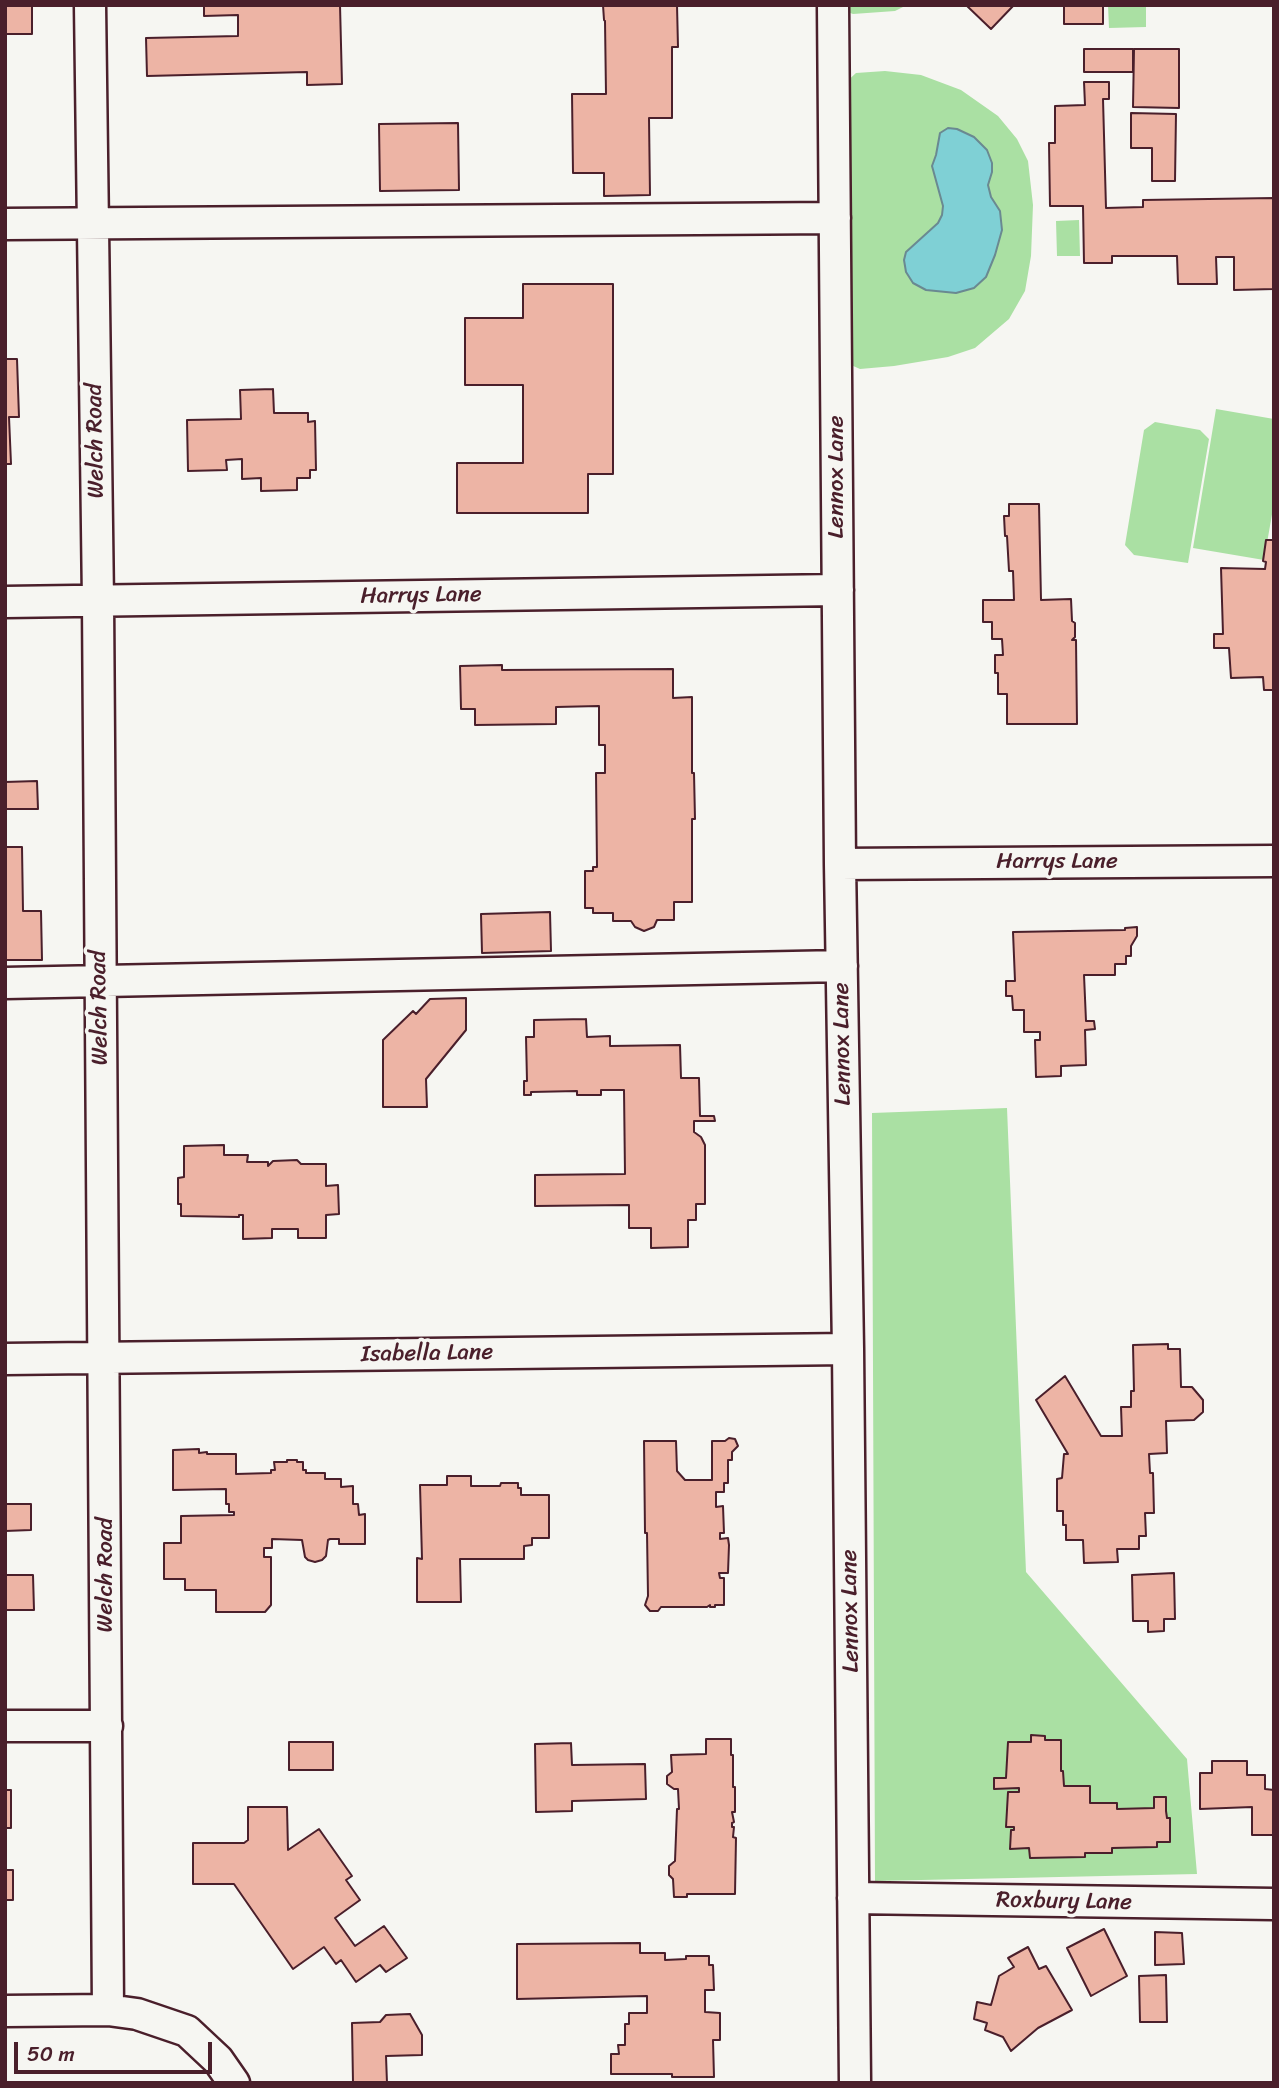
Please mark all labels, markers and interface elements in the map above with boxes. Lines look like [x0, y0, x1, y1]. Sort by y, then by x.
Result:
street label: Welch Road [81, 383, 111, 499]
street label: Lennox Lane [823, 415, 851, 539]
street label: Harrys Lane [360, 581, 482, 611]
street label: Harrys Lane [996, 848, 1118, 876]
street label: Welch Road [85, 950, 115, 1066]
street label: Lennox Lane [828, 982, 858, 1106]
street label: Isabella Lane [361, 1339, 493, 1369]
street label: Welch Road [92, 1518, 120, 1632]
street label: Lennox Lane [836, 1549, 866, 1673]
street label: Roxbury Lane [996, 1887, 1132, 1917]
scale bar [18, 2028, 215, 2072]
text: 50 m [27, 2035, 75, 2073]

